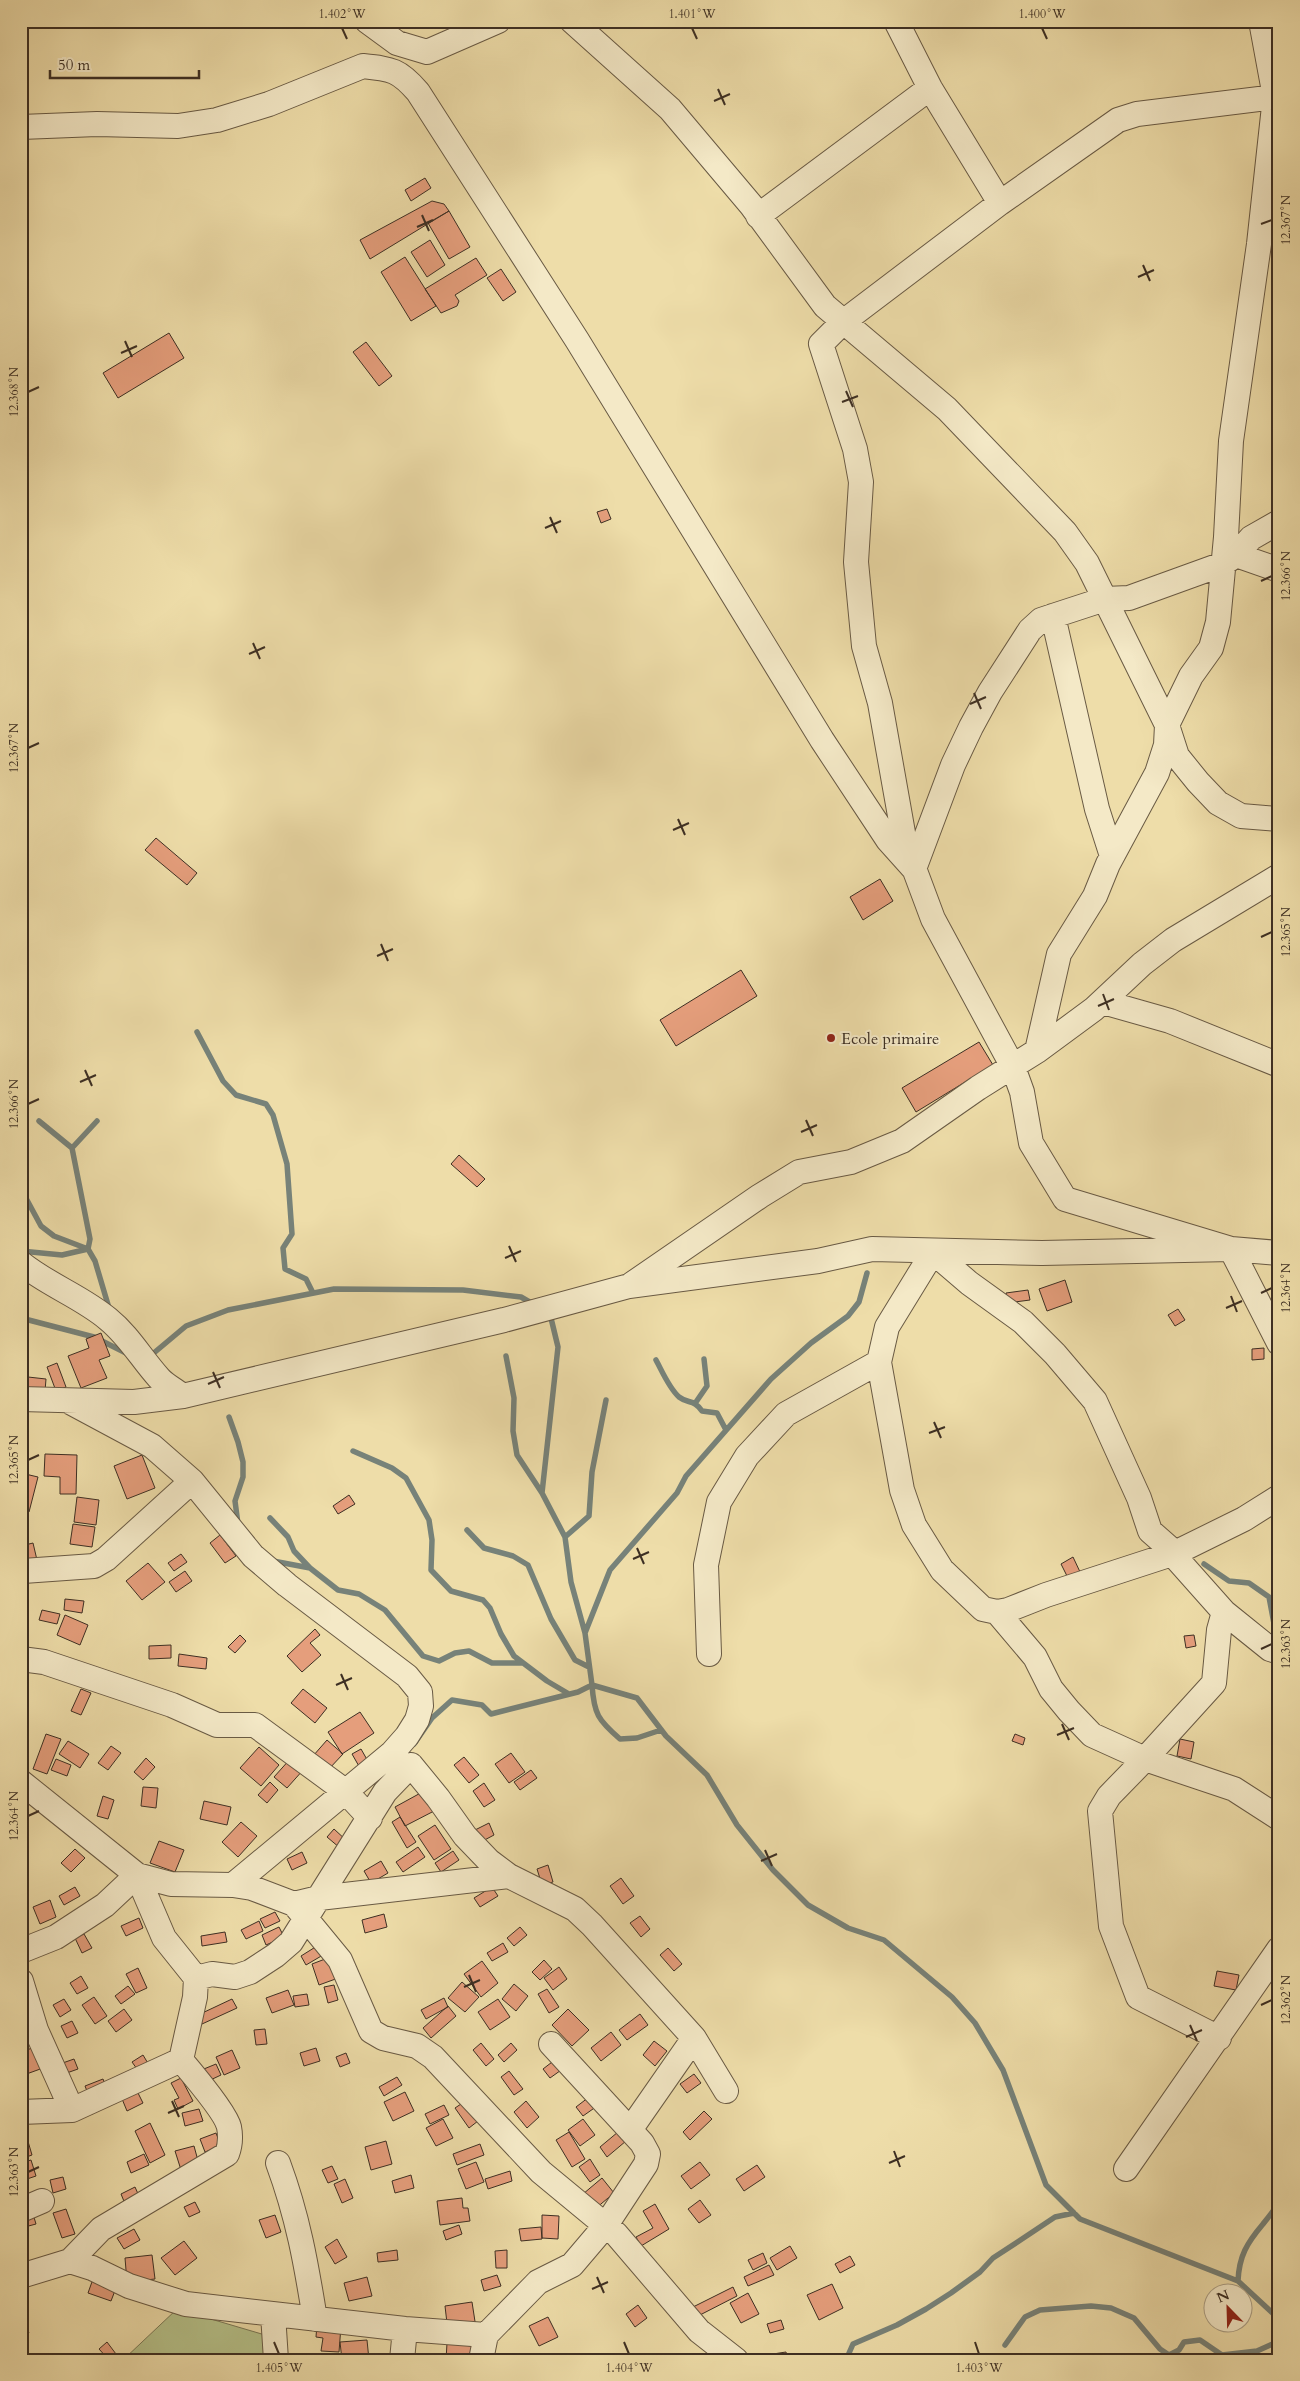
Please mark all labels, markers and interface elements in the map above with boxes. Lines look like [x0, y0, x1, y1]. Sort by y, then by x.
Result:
text: 1.402°W [318, 6, 366, 22]
text: 1.401°W [668, 6, 716, 22]
text: 1.400°W [1018, 6, 1066, 22]
scale bar [50, 48, 199, 80]
text: 50 m [58, 55, 90, 75]
text: 12.367°N [1278, 194, 1294, 245]
text: 12.368°N [6, 366, 22, 417]
text: 12.366°N [1278, 550, 1294, 601]
text: 12.367°N [6, 722, 22, 773]
text: 12.365°N [1278, 906, 1294, 957]
place label: Ecole primaire [841, 1028, 939, 1050]
marker: Ecole primaire [825, 1032, 837, 1044]
text: 12.366°N [6, 1078, 22, 1129]
text: 12.364°N [1278, 1262, 1294, 1313]
text: 12.365°N [6, 1434, 22, 1485]
text: 12.363°N [1278, 1618, 1294, 1669]
text: 12.364°N [6, 1790, 22, 1841]
text: 12.362°N [1278, 1974, 1294, 2025]
text: 12.363°N [6, 2146, 22, 2197]
north arrow [1202, 2284, 1252, 2334]
text: N [1214, 2285, 1232, 2308]
text: 1.405°W [255, 2360, 303, 2376]
text: 1.404°W [605, 2360, 653, 2376]
text: 1.403°W [955, 2360, 1003, 2376]

